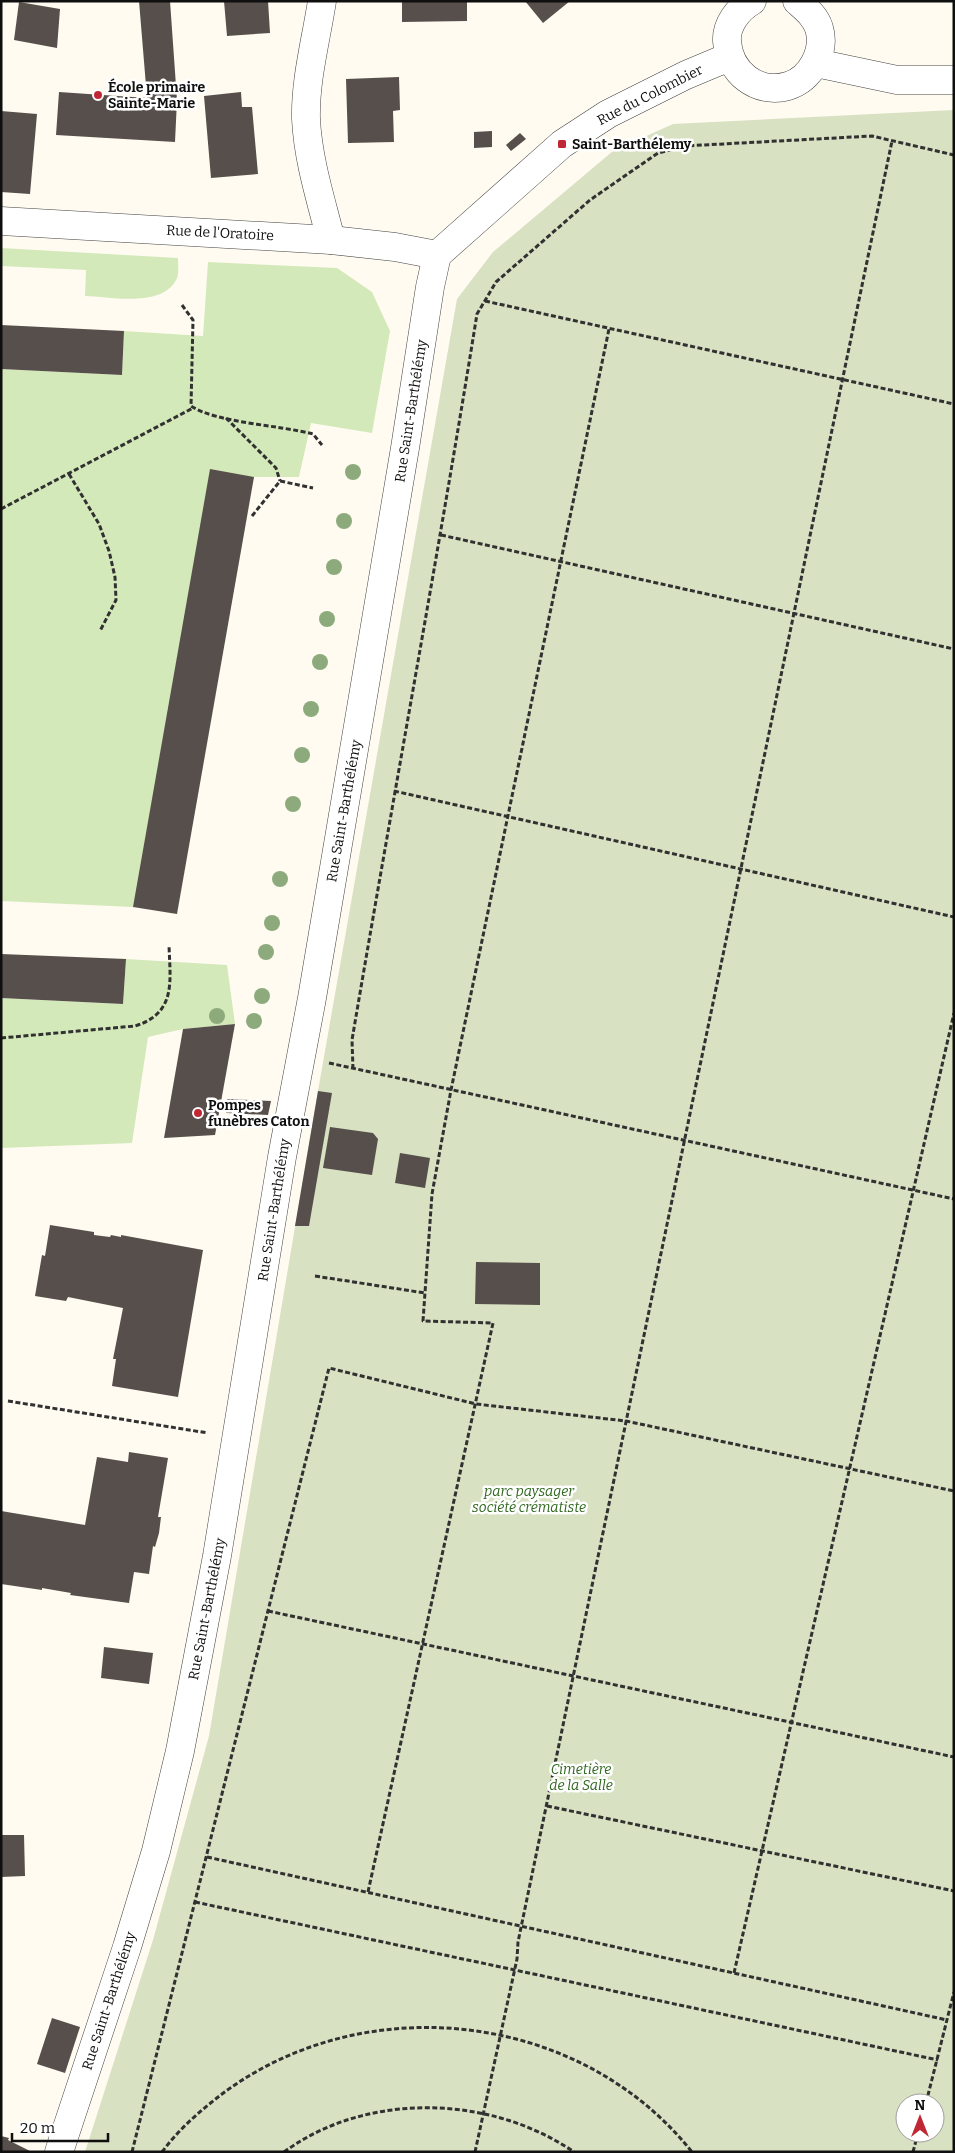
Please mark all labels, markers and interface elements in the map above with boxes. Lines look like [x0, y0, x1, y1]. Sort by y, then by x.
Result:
street label: Rue du Colombier [594, 61, 706, 129]
place label: École primaire Sainte-Marie [108, 78, 205, 112]
marker: École primaire Sainte-Marie [92, 89, 104, 101]
place label: Saint-Barthélemy [572, 136, 692, 153]
marker: Saint-Barthélemy [556, 138, 568, 150]
street label: Rue de l'Oratoire [166, 222, 274, 244]
street label: Rue Saint-Barthélémy [391, 338, 431, 484]
street label: Rue Saint-Barthélémy [323, 738, 365, 884]
place label: Pompes funèbres Caton [208, 1097, 309, 1130]
marker: Pompes funèbres Caton [192, 1107, 204, 1119]
street label: Rue Saint-Barthélémy [254, 1137, 294, 1283]
park label: parc paysager société crématiste [472, 1483, 586, 1516]
street label: Rue Saint-Barthélémy [185, 1536, 229, 1681]
park label: Cimetière de la Salle [549, 1761, 613, 1794]
street label: Rue Saint-Barthélémy [79, 1929, 140, 2072]
north arrow [895, 2093, 945, 2143]
text: N [915, 2097, 926, 2114]
scale bar [12, 2110, 109, 2142]
text: 20 m [20, 2119, 56, 2137]

